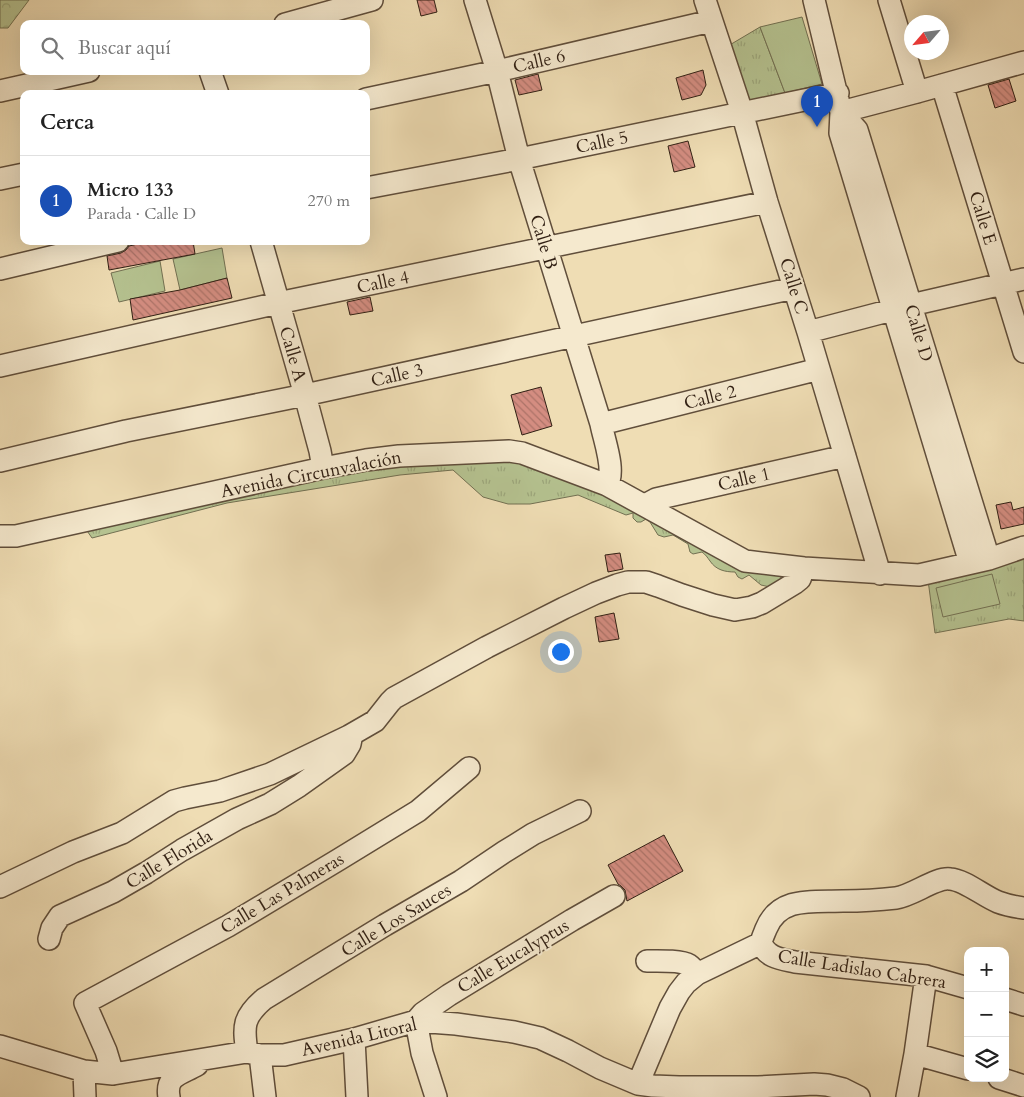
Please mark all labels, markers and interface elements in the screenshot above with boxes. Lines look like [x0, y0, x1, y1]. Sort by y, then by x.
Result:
north arrow [904, 15, 949, 60]
search box [20, 20, 370, 75]
icon: search [38, 34, 66, 62]
text: Buscar aquí [78, 35, 171, 61]
street label: Calle 6 [511, 43, 568, 80]
pin: 1 [801, 86, 833, 127]
text: Cerca [40, 108, 94, 137]
street label: Calle 5 [574, 125, 631, 160]
text: Micro 133 [87, 177, 174, 203]
street label: Calle E [963, 188, 1002, 248]
text: 1 [52, 190, 60, 212]
text: 270 m [308, 190, 350, 212]
text: Parada · Calle D [87, 203, 196, 225]
street label: Calle B [523, 212, 564, 273]
street label: Calle C [773, 255, 814, 318]
street label: Calle 4 [355, 265, 412, 300]
street label: Calle D [898, 302, 939, 365]
street label: Calle A [273, 324, 312, 385]
street label: Calle 3 [369, 357, 426, 394]
street label: Calle 2 [681, 379, 739, 416]
street label: Avenida Circunvalación [219, 445, 404, 504]
street label: Calle 1 [716, 461, 773, 498]
your location [548, 639, 574, 665]
street label: Calle Florida [121, 824, 218, 895]
street label: Calle Las Palmeras [216, 847, 349, 940]
street label: Calle Los Sauces [337, 878, 456, 963]
street label: Calle Eucalyptus [453, 913, 574, 1000]
street label: Calle Ladislao Cabrera [776, 944, 948, 995]
map controls [964, 947, 1009, 1082]
button: + [964, 947, 1009, 992]
button: − [964, 992, 1009, 1037]
street label: Avenida Litoral [299, 1012, 420, 1063]
button: layers [964, 1037, 1009, 1082]

